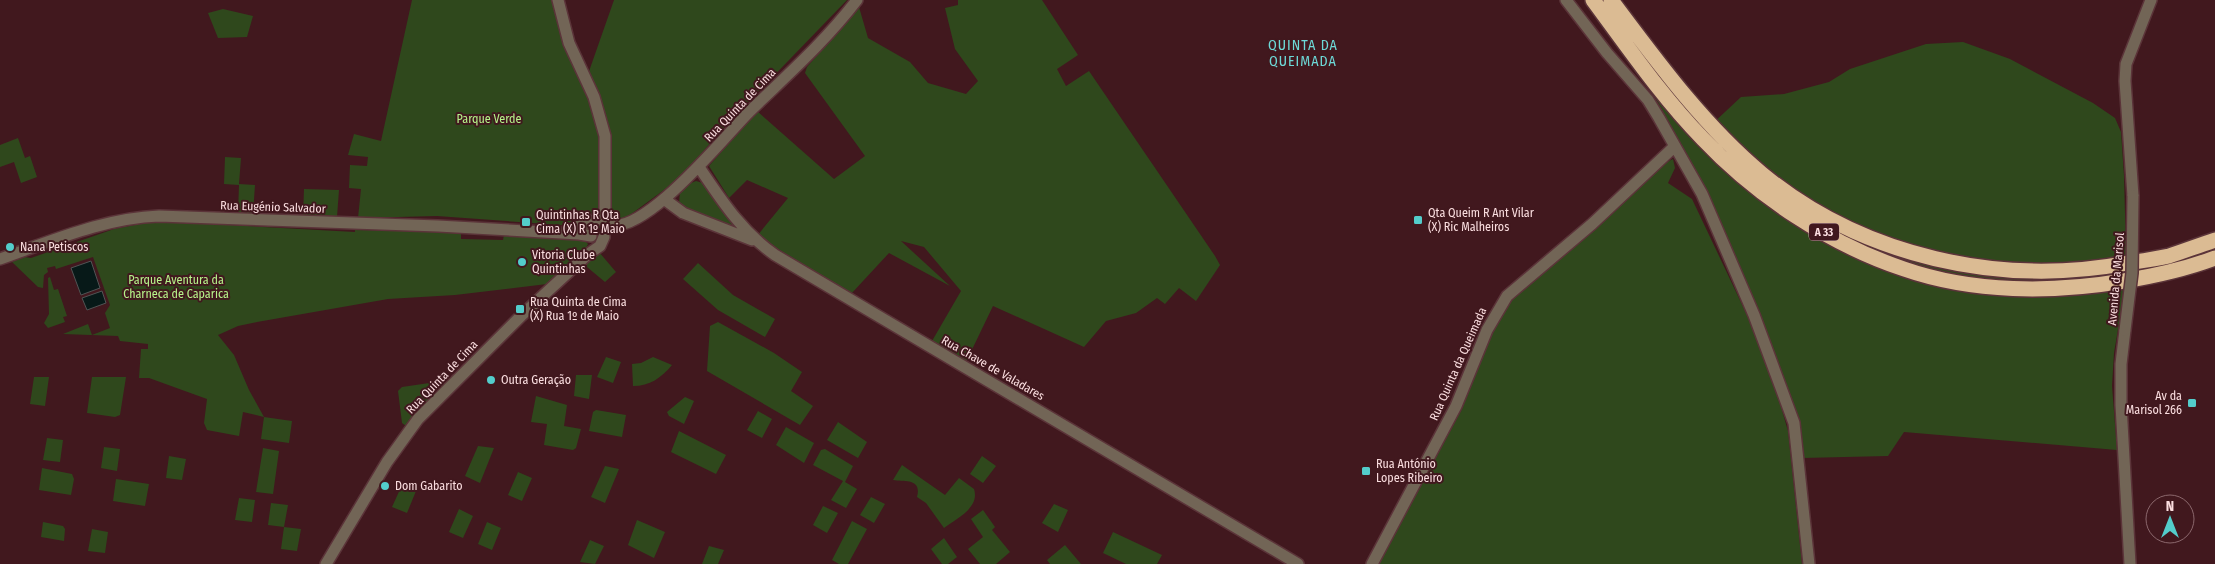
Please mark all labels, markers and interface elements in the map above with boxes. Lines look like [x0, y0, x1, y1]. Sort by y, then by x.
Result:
district label: QUINTA DA QUEIMADA [1268, 37, 1338, 70]
street label: Rua Quinta de Cima [701, 65, 779, 145]
park label: Parque Verde [457, 112, 521, 126]
street label: Rua Eugénio Salvador [220, 198, 327, 216]
place label: Qta Queim R Ant Vilar (X) Ric Malheiros [1428, 206, 1535, 234]
place label: Quintinhas R Qta Cima (X) R 1º Maio [536, 208, 625, 236]
marker: Qta Queim R Ant Vilar (X) Ric Malheiros [1412, 214, 1424, 226]
marker: Quintinhas R Qta Cima (X) R 1º Maio [520, 216, 532, 228]
road number: A 33 [1809, 223, 1839, 240]
street label: Avenida da Marisol [2105, 232, 2127, 326]
place label: Nana Petiscos [20, 240, 88, 254]
marker: Nana Petiscos [4, 241, 16, 253]
place label: Vitoria Clube Quintinhas [532, 248, 595, 276]
marker: Vitoria Clube Quintinhas [516, 256, 528, 268]
park label: Parque Aventura da Charneca de Caparica [123, 273, 229, 301]
place label: Rua Quinta de Cima (X) Rua 1º de Maio [530, 295, 627, 323]
marker: Rua Quinta de Cima (X) Rua 1º de Maio [514, 303, 526, 315]
street label: Rua Quinta da Queimada [1427, 305, 1489, 423]
street label: Rua Chave de Valadares [939, 333, 1047, 403]
street label: Rua Quinta de Cima [403, 337, 481, 417]
place label: Outra Geração [501, 373, 571, 387]
marker: Outra Geração [485, 374, 497, 386]
place label: Av da Marisol 266 [2126, 389, 2182, 417]
marker: Av da Marisol 266 [2186, 397, 2198, 409]
place label: Rua António Lopes Ribeiro [1376, 457, 1443, 485]
marker: Rua António Lopes Ribeiro [1360, 465, 1372, 477]
place label: Dom Gabarito [395, 479, 463, 493]
marker: Dom Gabarito [379, 480, 391, 492]
north arrow [2145, 494, 2195, 544]
text: N [2166, 498, 2174, 515]

